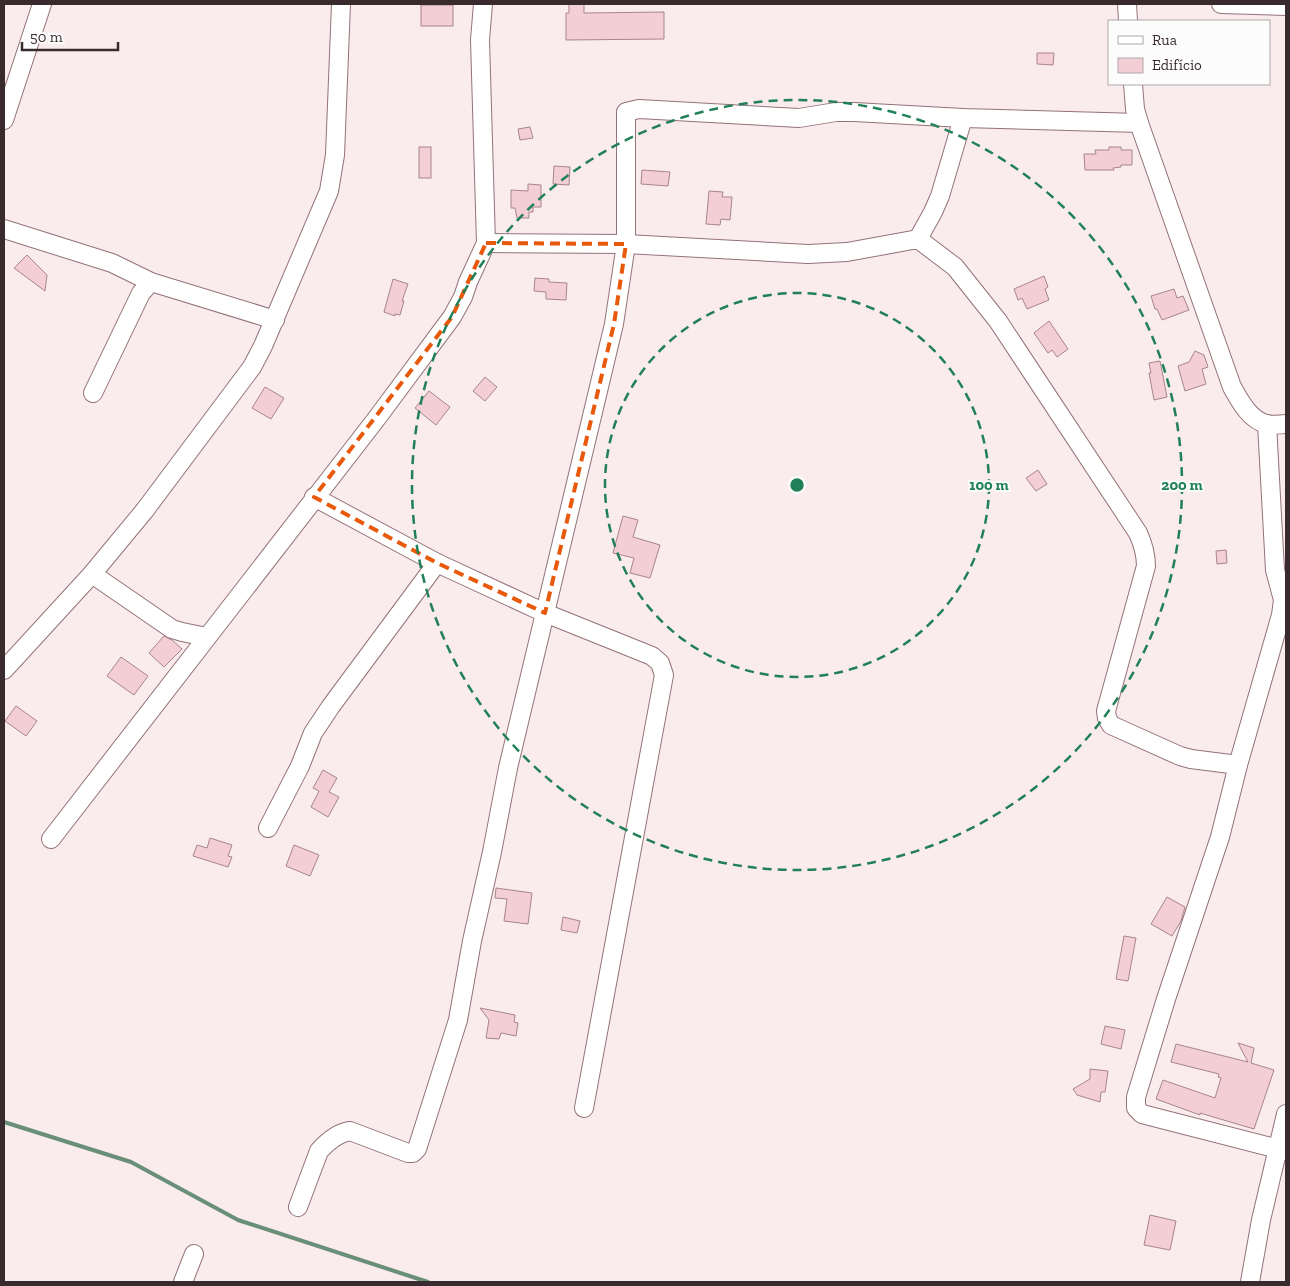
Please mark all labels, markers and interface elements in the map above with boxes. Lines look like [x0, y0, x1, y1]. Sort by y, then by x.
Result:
scale bar [22, 20, 119, 52]
legend [1108, 20, 1270, 85]
text: 50 m [30, 28, 63, 46]
text: Rua [1152, 31, 1177, 49]
text: Edifício [1152, 56, 1202, 74]
centre of rings [788, 476, 806, 494]
text: 100 m [969, 476, 1009, 494]
text: 200 m [1161, 476, 1203, 494]

